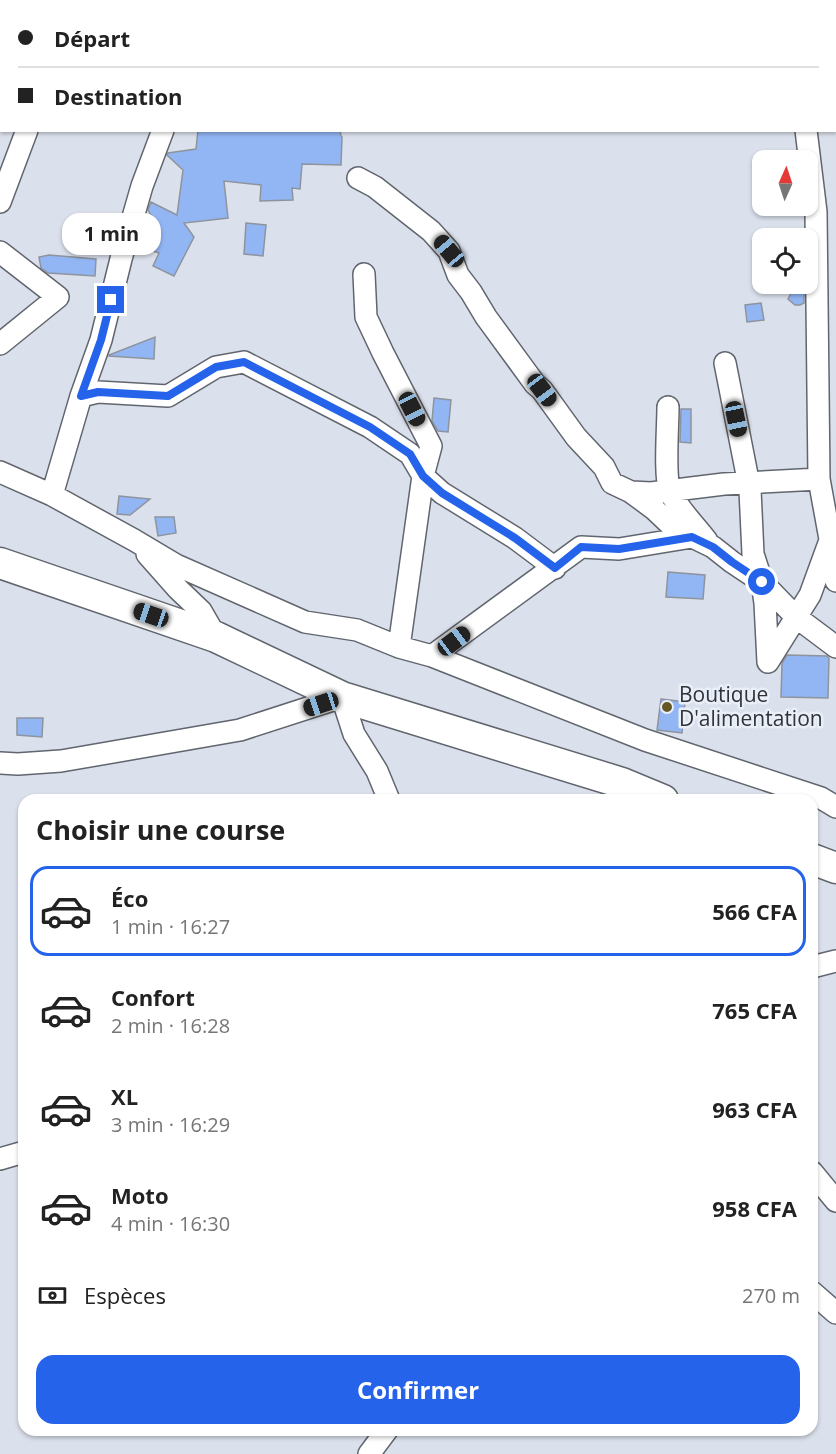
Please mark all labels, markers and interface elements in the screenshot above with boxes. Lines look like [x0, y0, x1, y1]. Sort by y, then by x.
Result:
text: Départ [54, 23, 130, 53]
text: Destination [54, 81, 183, 111]
north arrow [752, 150, 818, 216]
map controls [752, 150, 818, 294]
callout: 1 min [62, 213, 160, 255]
text: 1 min [84, 220, 139, 247]
button: locate [752, 228, 818, 294]
car [431, 231, 467, 271]
route end [97, 286, 124, 313]
car [524, 370, 560, 410]
car [396, 389, 428, 429]
car [723, 400, 749, 438]
route start [748, 568, 775, 595]
car [131, 601, 171, 629]
car [434, 623, 474, 659]
place label: Boutique D'alimentation [679, 680, 823, 732]
car [301, 690, 341, 718]
marker: Boutique D'alimentation [660, 700, 674, 714]
text: Choisir une course [36, 811, 285, 848]
text: Éco [111, 883, 148, 913]
icon: car [39, 884, 93, 938]
text: 566 CFA [712, 896, 797, 926]
text: 1 min · 16:27 [111, 913, 230, 940]
text: Confort [111, 982, 195, 1012]
icon: car [39, 983, 93, 1037]
text: 765 CFA [712, 995, 797, 1025]
text: 2 min · 16:28 [111, 1012, 230, 1039]
text: XL [111, 1081, 138, 1111]
icon: car [39, 1082, 93, 1136]
text: 963 CFA [712, 1094, 797, 1124]
text: 3 min · 16:29 [111, 1111, 230, 1138]
text: Moto [111, 1180, 169, 1210]
icon: car [39, 1181, 93, 1235]
text: 958 CFA [712, 1193, 797, 1223]
text: 4 min · 16:30 [111, 1210, 230, 1237]
icon: cash [36, 1279, 69, 1312]
text: Espèces [84, 1280, 166, 1310]
text: 270 m [742, 1282, 800, 1309]
button: Confirmer [36, 1355, 800, 1424]

